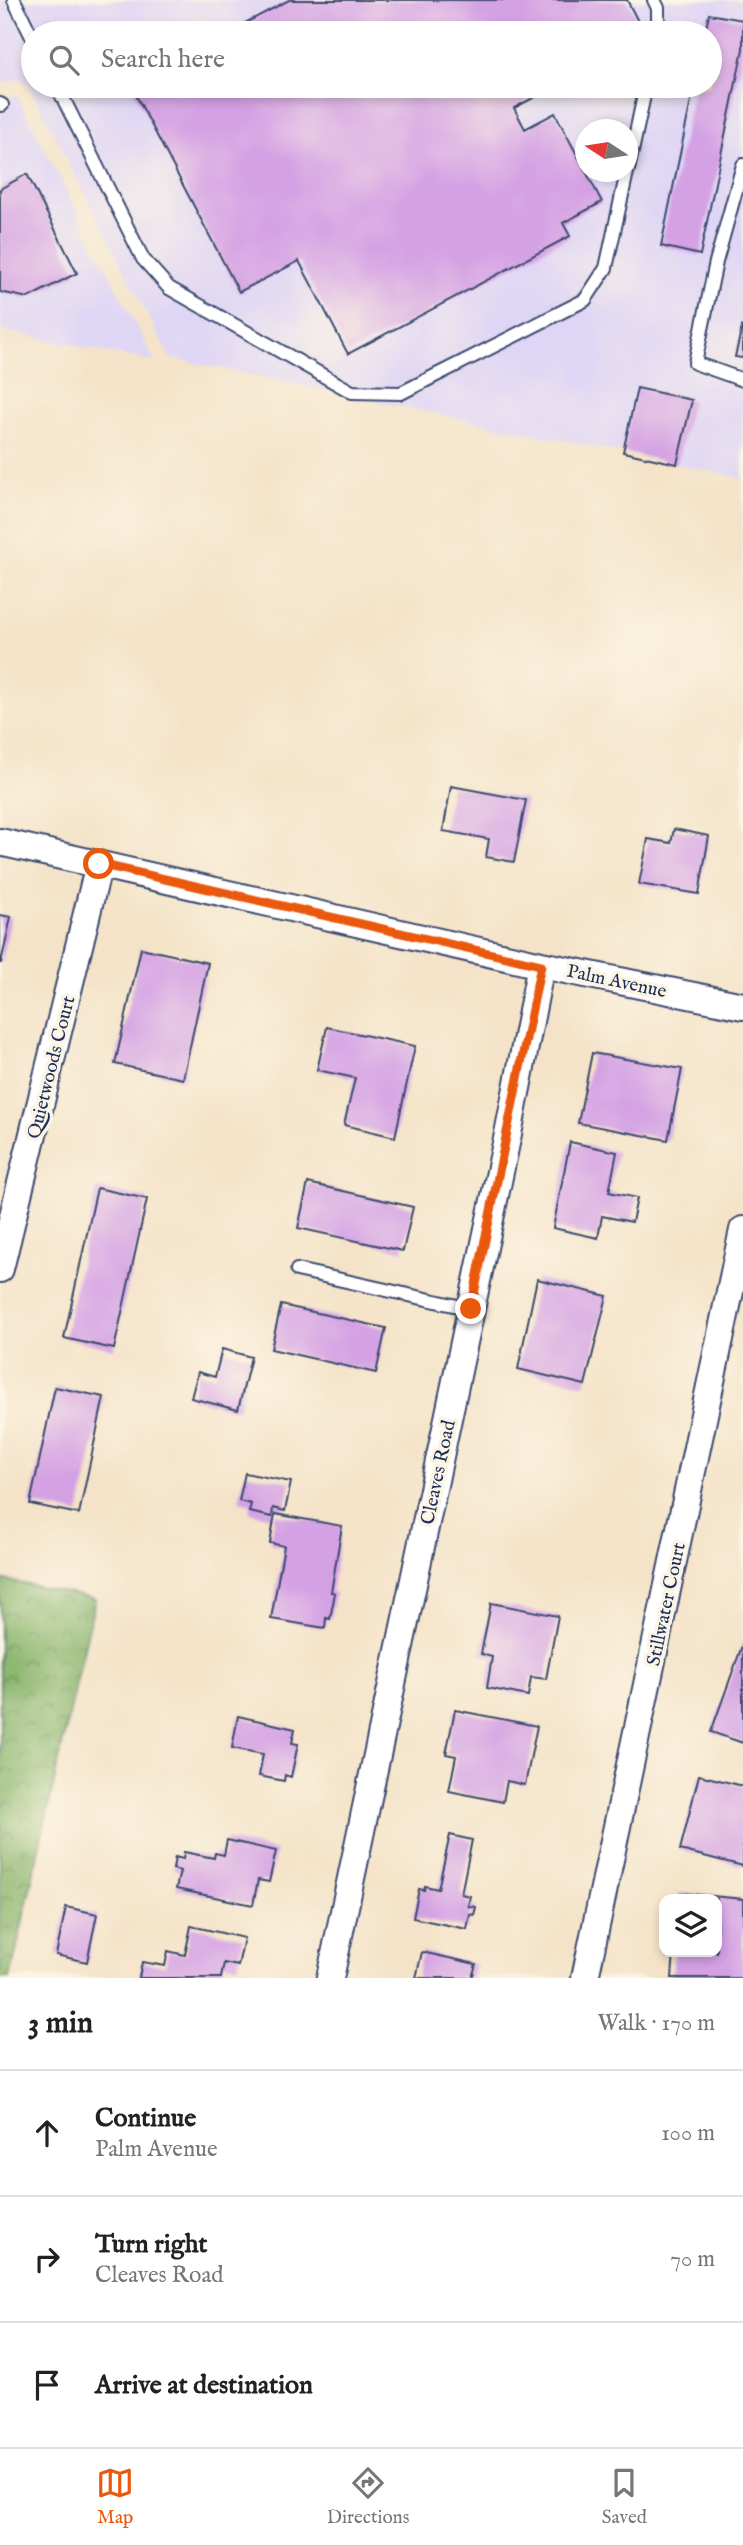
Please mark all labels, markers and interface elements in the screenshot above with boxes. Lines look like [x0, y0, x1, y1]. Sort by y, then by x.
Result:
search box [21, 21, 722, 98]
icon: search [45, 41, 83, 79]
text: Search here [101, 43, 225, 76]
north arrow [575, 119, 638, 182]
route start [83, 848, 114, 879]
street label: Palm Avenue [565, 960, 669, 1004]
street label: Quietwoods Court [23, 993, 81, 1141]
route end [455, 1293, 486, 1324]
street label: Cleaves Road [416, 1417, 462, 1527]
street label: Stillwater Court [642, 1540, 692, 1668]
map controls [659, 1894, 722, 1957]
button: layers [659, 1894, 722, 1957]
text: 3 min [28, 2005, 93, 2043]
text: Walk · 170 m [597, 2009, 715, 2038]
text: Continue [95, 2102, 196, 2135]
icon: ahead [28, 2114, 66, 2152]
text: 100 m [661, 2119, 715, 2148]
text: Palm Avenue [95, 2135, 217, 2164]
text: Turn right [95, 2228, 208, 2261]
icon: right [28, 2240, 66, 2278]
text: 70 m [670, 2245, 715, 2274]
text: Cleaves Road [95, 2261, 224, 2290]
icon: arrive [28, 2366, 66, 2404]
text: Arrive at destination [95, 2369, 313, 2402]
tab: Map [96, 2464, 134, 2530]
tab: Directions [327, 2464, 409, 2530]
tab: Saved [602, 2464, 647, 2530]

